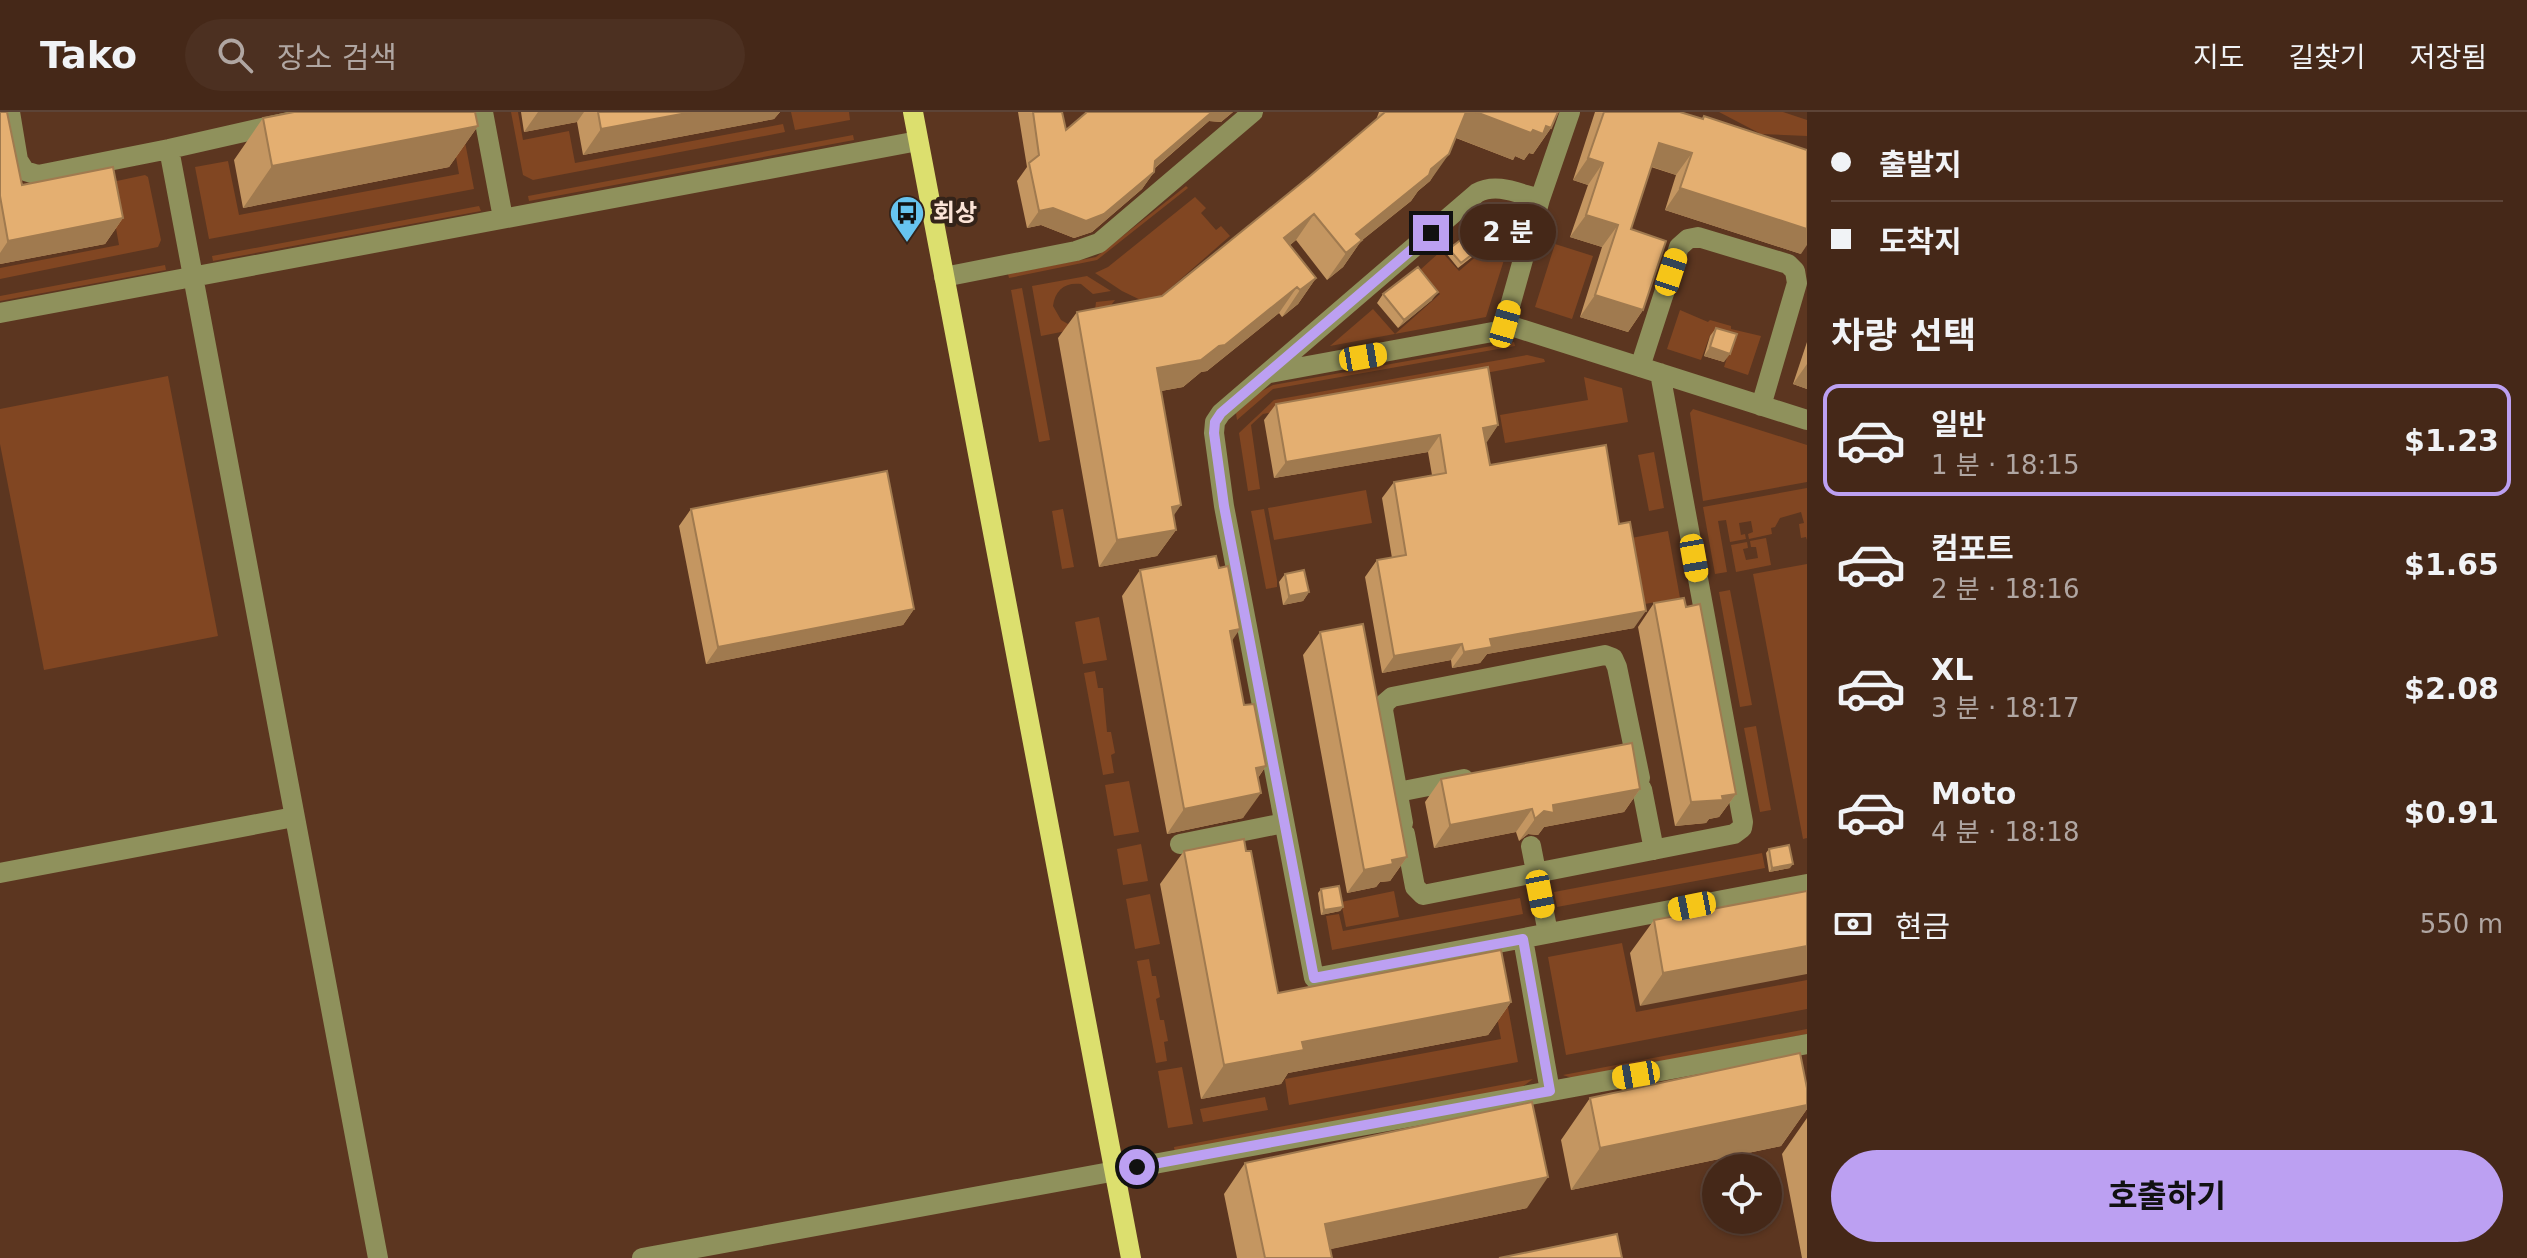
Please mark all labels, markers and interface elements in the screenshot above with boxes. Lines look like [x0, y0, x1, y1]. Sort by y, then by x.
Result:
search box [185, 19, 745, 91]
text: Tako [40, 33, 137, 77]
icon: search [213, 33, 257, 77]
text: 장소 검색 [277, 40, 397, 75]
text: 지도 [2193, 41, 2244, 74]
text: 길찾기 [2288, 41, 2366, 74]
text: 저장됨 [2410, 41, 2487, 74]
text: 출발지 [1879, 147, 1962, 182]
bus stop icon: 회상 [888, 194, 926, 244]
place label: 회상 [933, 199, 977, 227]
callout: 2 분 [1459, 205, 1555, 261]
route end [1413, 215, 1449, 251]
text: 2 분 [1482, 217, 1534, 247]
text: 도착지 [1879, 224, 1962, 259]
car [1652, 245, 1690, 299]
car [1487, 298, 1523, 350]
text: 차량 선택 [1831, 315, 1976, 356]
car [1337, 341, 1389, 373]
icon: car [1835, 404, 1907, 476]
text: 일반 [1931, 407, 1986, 442]
text: $1.23 [2404, 423, 2499, 458]
text: 1 분 · 18:15 [1931, 450, 2079, 480]
icon: car [1835, 528, 1907, 600]
text: 컴포트 [1931, 531, 2014, 566]
car [1678, 532, 1710, 584]
text: $1.65 [2404, 547, 2499, 582]
text: 2 분 · 18:16 [1931, 574, 2079, 604]
icon: car [1835, 652, 1907, 724]
text: XL [1931, 652, 1973, 687]
text: $2.08 [2404, 671, 2499, 706]
text: 3 분 · 18:17 [1931, 693, 2079, 723]
icon: car [1835, 776, 1907, 848]
text: Moto [1931, 776, 2016, 811]
text: $0.91 [2404, 795, 2499, 830]
text: 4 분 · 18:18 [1931, 817, 2079, 847]
car [1524, 868, 1556, 920]
car [1666, 890, 1718, 922]
icon: cash [1831, 902, 1875, 946]
text: 현금 [1895, 909, 1950, 944]
text: 550 m [2420, 909, 2503, 939]
car [1610, 1059, 1662, 1091]
route start [1119, 1149, 1155, 1185]
button: 호출하기 [1831, 1150, 2503, 1242]
map controls [1702, 1154, 1782, 1234]
button: locate [1702, 1154, 1782, 1234]

